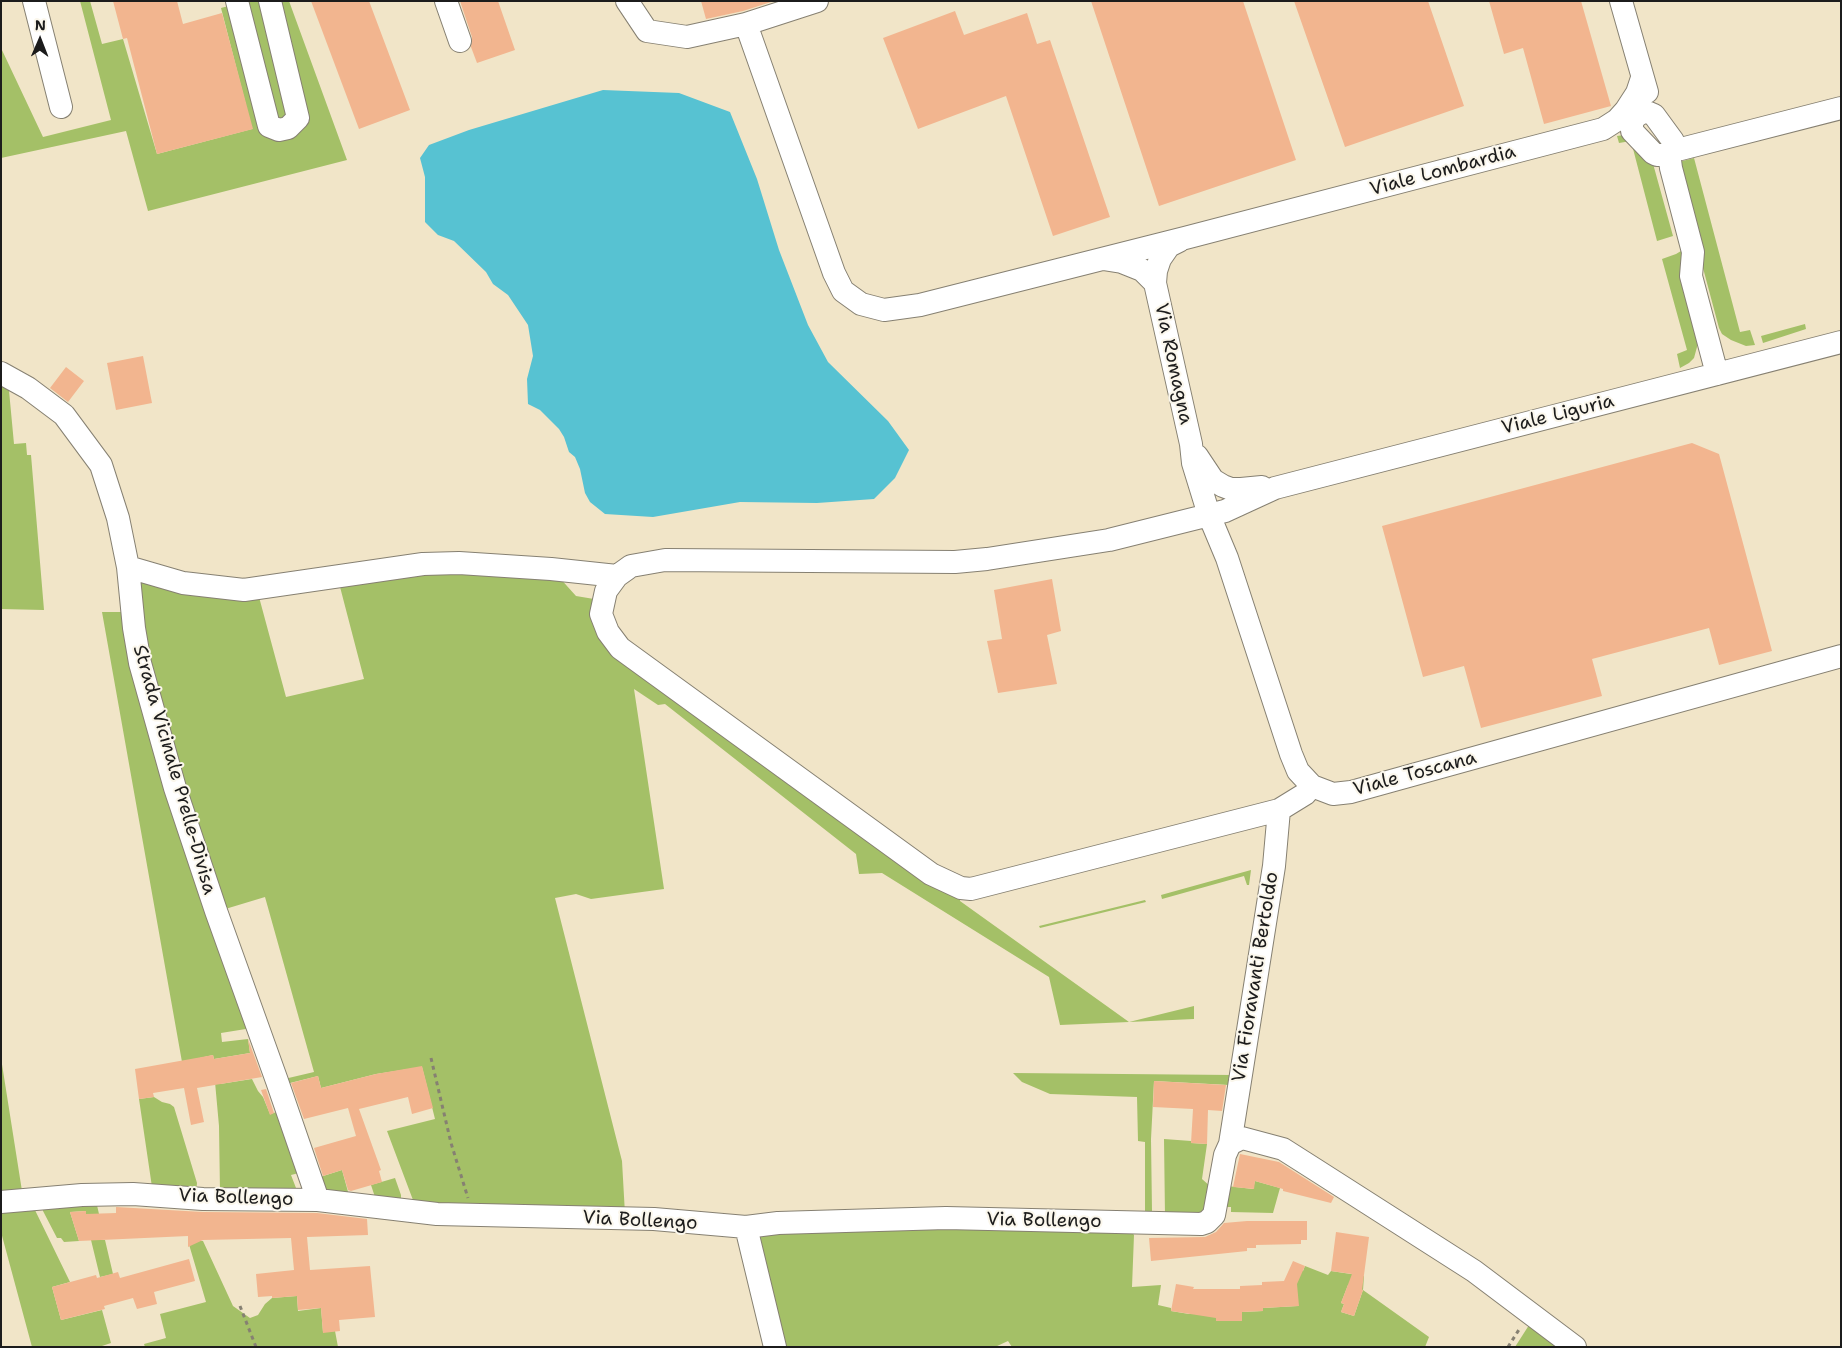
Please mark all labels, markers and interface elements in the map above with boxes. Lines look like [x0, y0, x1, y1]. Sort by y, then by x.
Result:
north arrow [15, 15, 65, 65]
text: N [35, 16, 46, 34]
street label: Viale Lombardia [1368, 141, 1518, 201]
street label: Via Romagna [1149, 301, 1197, 427]
street label: Viale Liguria [1499, 390, 1617, 440]
street label: Strada Vicinale Prelle-Divisa [127, 643, 221, 897]
street label: Viale Toscana [1351, 747, 1479, 801]
street label: Via Fioravanti Bertoldo [1228, 870, 1284, 1084]
street label: Via Bollengo [178, 1185, 294, 1211]
street label: Via Bollengo [582, 1207, 698, 1235]
street label: Via Bollengo [986, 1209, 1102, 1233]

